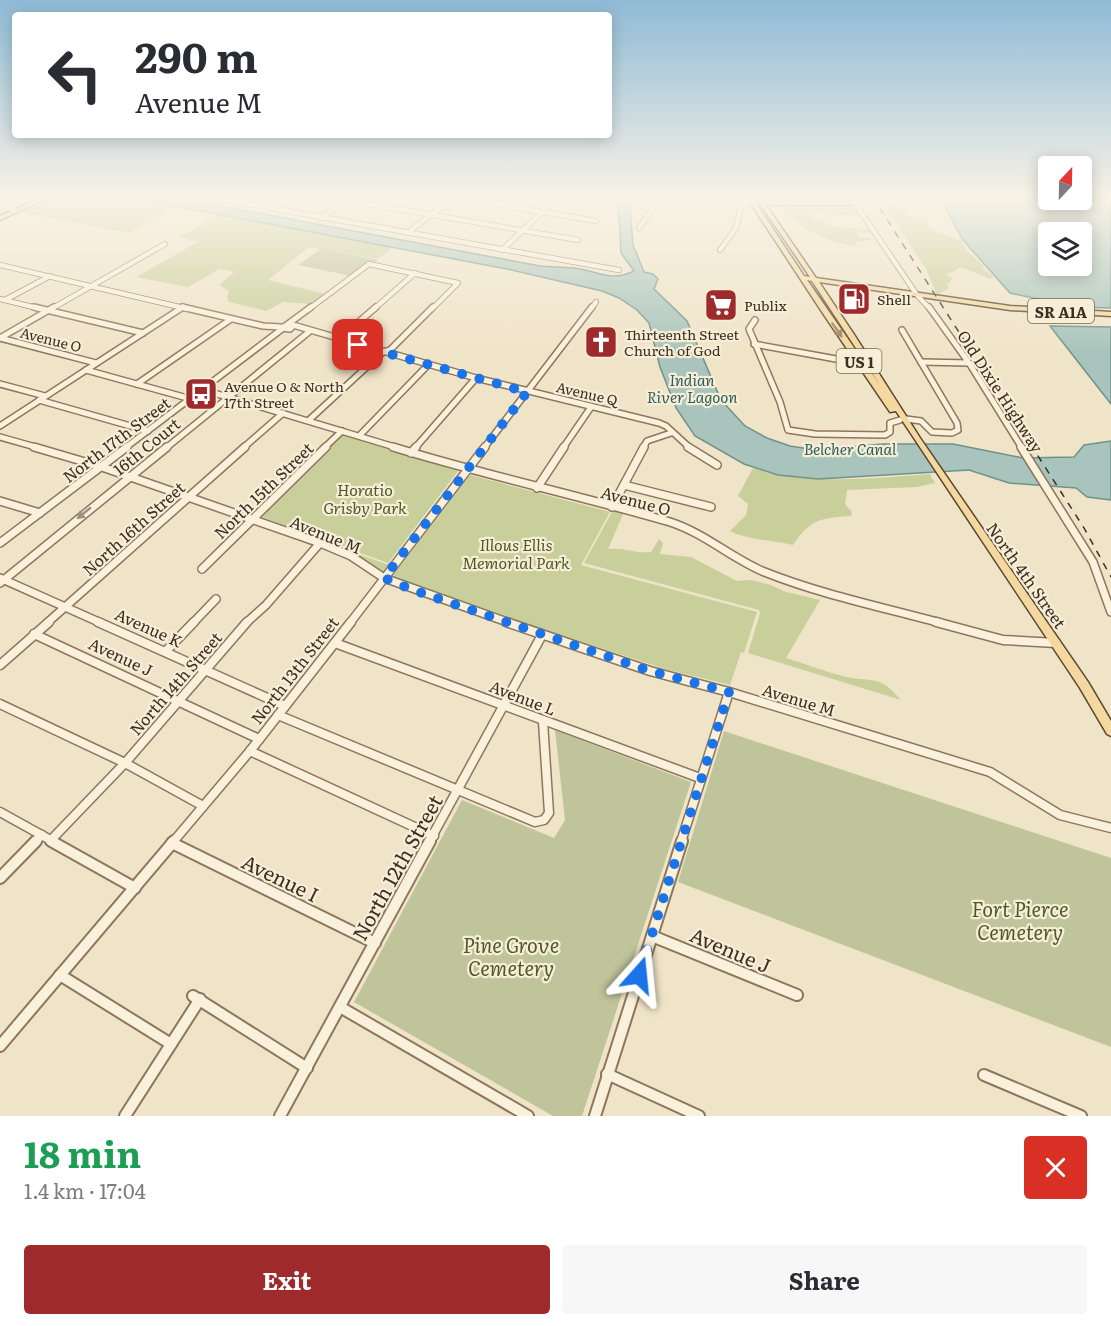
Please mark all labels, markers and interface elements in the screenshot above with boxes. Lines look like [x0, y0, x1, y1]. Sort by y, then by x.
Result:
text: 290 m [135, 24, 258, 86]
icon: left [36, 36, 114, 114]
text: Avenue M [135, 81, 262, 121]
north arrow [1038, 156, 1092, 210]
map controls [1038, 156, 1092, 276]
button: layers [1038, 222, 1092, 276]
fuel station icon: Shell [836, 281, 872, 317]
supermarket icon: Publix [703, 287, 739, 323]
place label: Shell [877, 289, 911, 309]
place label: Publix [744, 295, 787, 315]
road number: SR A1A [1028, 299, 1094, 323]
pin [332, 319, 383, 370]
one-way arrow [831, 321, 843, 337]
street label: Avenue O [18, 322, 84, 356]
church icon: Thirteenth Street Church of God [583, 324, 619, 360]
place label: Thirteenth Street Church of God [624, 324, 740, 360]
street label: Old Dixie Highway [952, 325, 1050, 458]
icon: arrive [341, 328, 374, 361]
road number: US 1 [836, 349, 882, 373]
water label: Indian River Lagoon [647, 368, 737, 408]
bus stop icon: Avenue O & North 17th Street [183, 376, 219, 412]
place label: Avenue O & North 17th Street [224, 376, 344, 412]
street label: Avenue Q [554, 376, 622, 410]
street label: North 17th Street [57, 390, 175, 488]
street label: 16th Court [107, 411, 185, 481]
street label: North 15th Street [208, 436, 319, 544]
water label: Belcher Canal [804, 437, 897, 460]
street label: North 16th Street [76, 475, 190, 581]
park label: Horatio Grisby Park [323, 477, 407, 519]
street label: Avenue O [598, 479, 674, 521]
one-way arrow [76, 507, 92, 520]
street label: Avenue M [287, 509, 365, 559]
street label: North 4th Street [981, 517, 1073, 633]
park label: Illous Ellis Memorial Park [462, 532, 570, 574]
street label: Avenue K [111, 602, 187, 652]
street label: North 13th Street [244, 611, 344, 729]
street label: North 14th Street [123, 626, 227, 740]
street label: Avenue J [85, 631, 157, 681]
street label: Avenue L [486, 673, 560, 721]
street label: Avenue M [759, 676, 839, 722]
street label: North 12th Street [343, 789, 449, 945]
street label: Avenue I [237, 845, 325, 909]
park label: Fort Pierce Cemetery [972, 893, 1068, 946]
street label: Avenue J [686, 919, 776, 979]
park label: Pine Grove Cemetery [463, 929, 559, 982]
position arrow [607, 943, 671, 1007]
text: 18 min [24, 1126, 141, 1179]
button: close [1024, 1136, 1087, 1199]
text: 1.4 km · 17:04 [24, 1175, 146, 1205]
button: Exit [24, 1245, 550, 1314]
button: Share [562, 1245, 1087, 1314]

